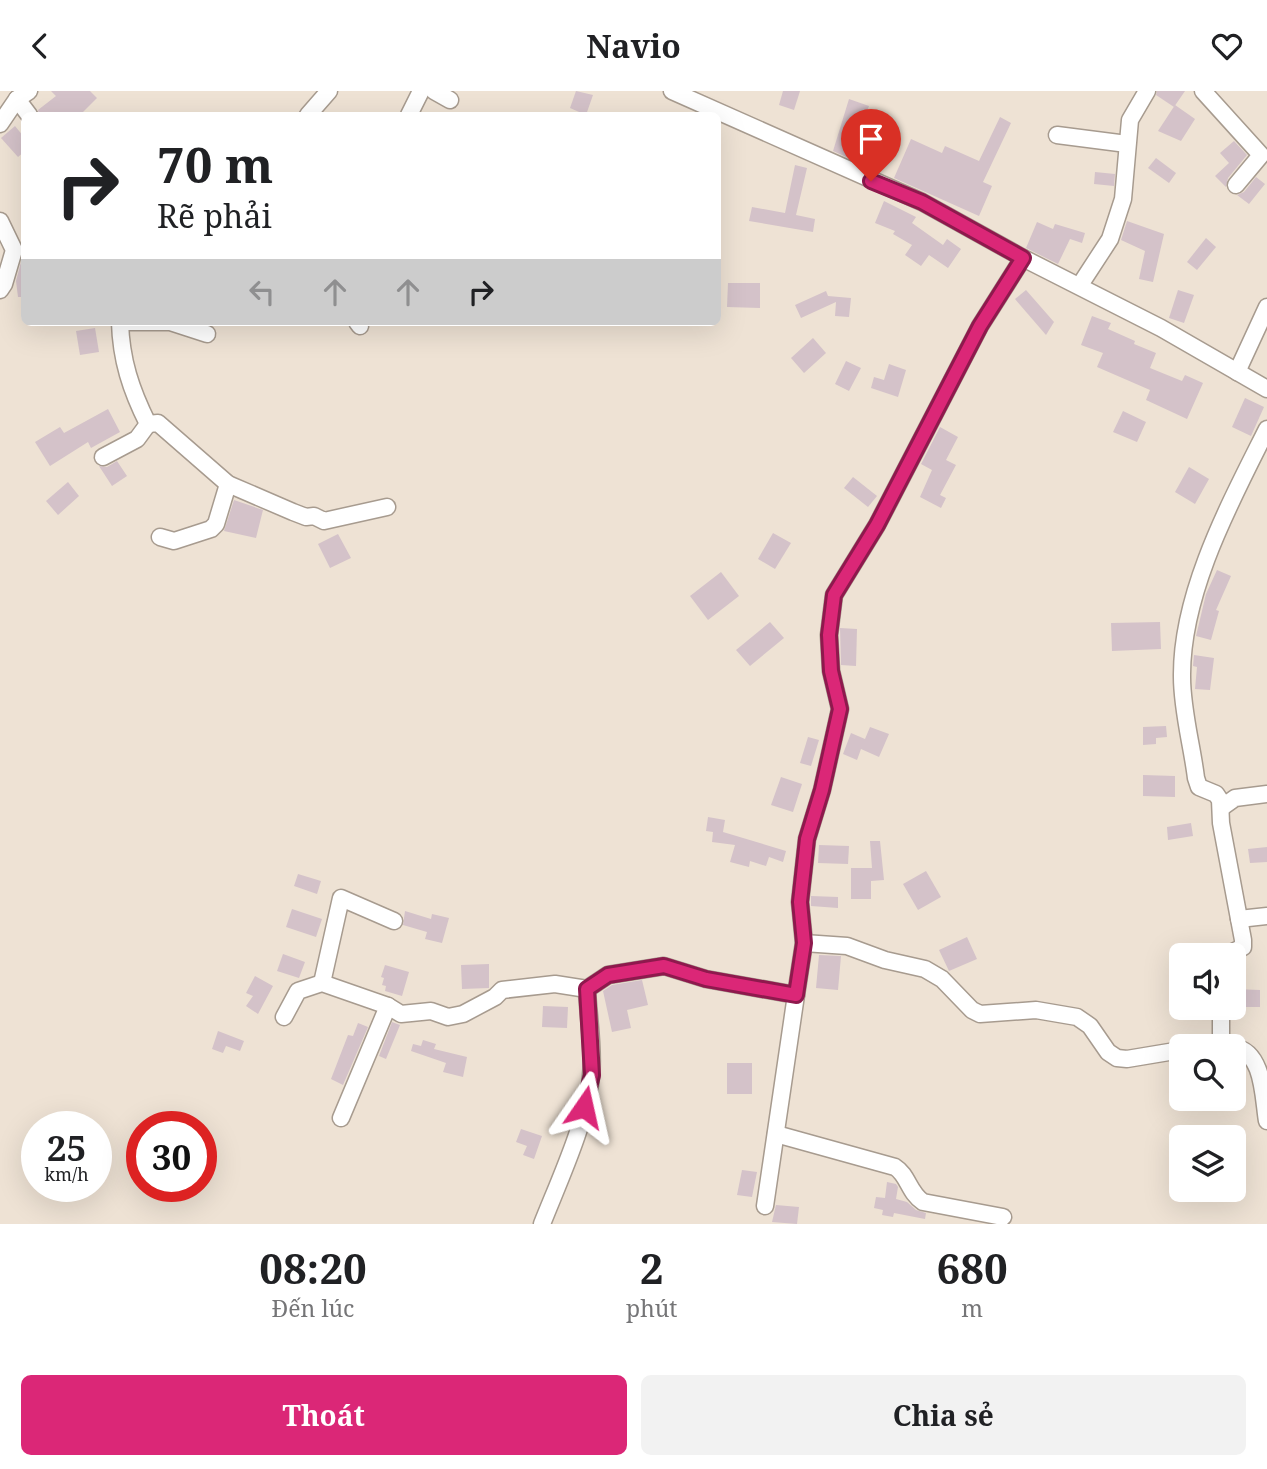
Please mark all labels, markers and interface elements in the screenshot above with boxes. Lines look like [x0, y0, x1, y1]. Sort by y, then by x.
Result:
text: Navio [586, 24, 681, 67]
icon: back [21, 27, 59, 65]
icon: heart [1208, 27, 1246, 65]
pin [841, 109, 901, 181]
icon: arrive [852, 120, 890, 158]
text: 70 m [157, 131, 273, 197]
icon: right [42, 140, 133, 231]
text: Rẽ phải [157, 194, 272, 237]
icon: left [243, 273, 281, 311]
icon: ahead [316, 273, 354, 311]
icon: ahead [389, 273, 427, 311]
icon: right [462, 273, 500, 311]
map controls [1169, 943, 1246, 1202]
button: sound [1169, 943, 1246, 1020]
button: search [1169, 1034, 1246, 1111]
position arrow [547, 1070, 621, 1144]
speed limit sign: 30 [126, 1111, 217, 1202]
text: 25 [47, 1124, 86, 1171]
button: layers [1169, 1125, 1246, 1202]
text: km/h [44, 1162, 89, 1186]
text: 08:20 [259, 1239, 367, 1296]
text: 2 [640, 1239, 664, 1296]
text: 680 [937, 1239, 1008, 1296]
text: Đến lúc [272, 1292, 354, 1324]
text: phút [626, 1292, 677, 1324]
text: m [961, 1292, 983, 1324]
button: Thoát [21, 1375, 627, 1455]
button: Chia sẻ [641, 1375, 1246, 1455]

